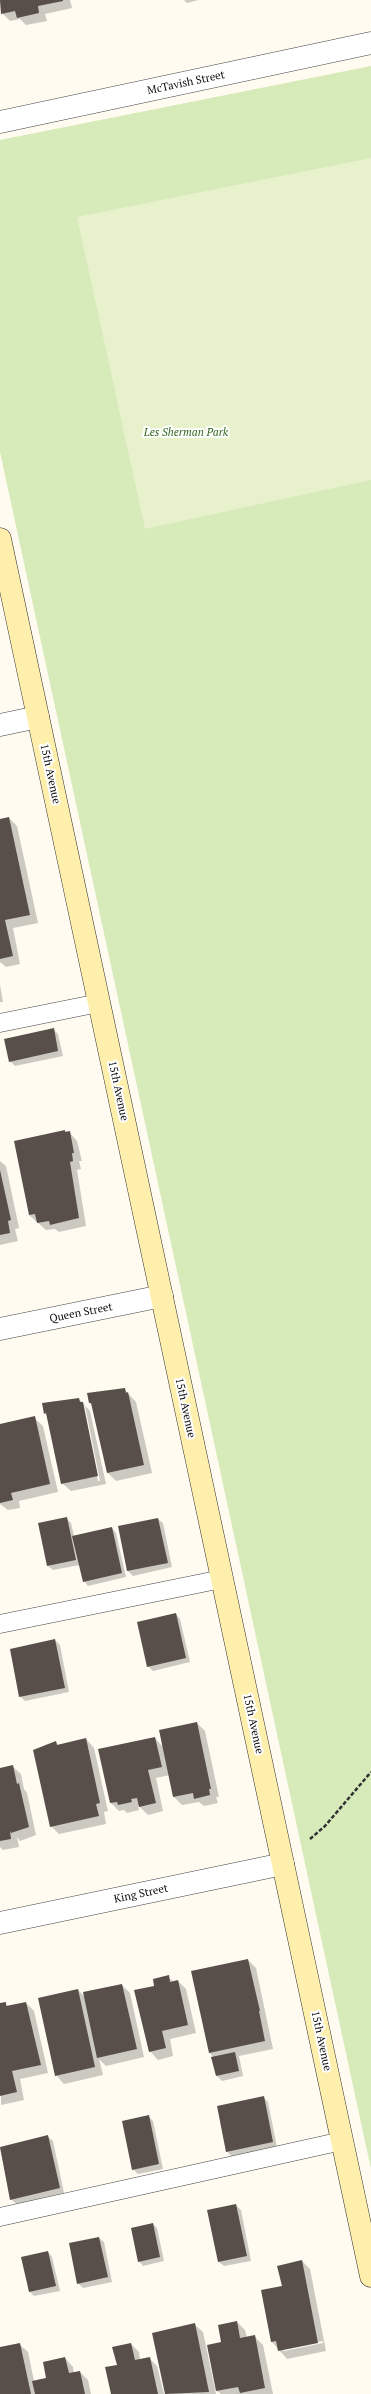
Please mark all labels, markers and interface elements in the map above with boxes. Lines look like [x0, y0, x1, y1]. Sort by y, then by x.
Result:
street label: McTavish Street [146, 68, 226, 98]
park label: Les Sherman Park [144, 426, 228, 440]
street label: 15th Avenue [37, 743, 63, 805]
street label: 15th Avenue [105, 1060, 131, 1122]
street label: Queen Street [48, 1300, 114, 1326]
street label: 15th Avenue [172, 1377, 198, 1439]
street label: 15th Avenue [240, 1693, 266, 1755]
street label: King Street [113, 1882, 169, 1906]
street label: 15th Avenue [308, 2010, 334, 2072]

